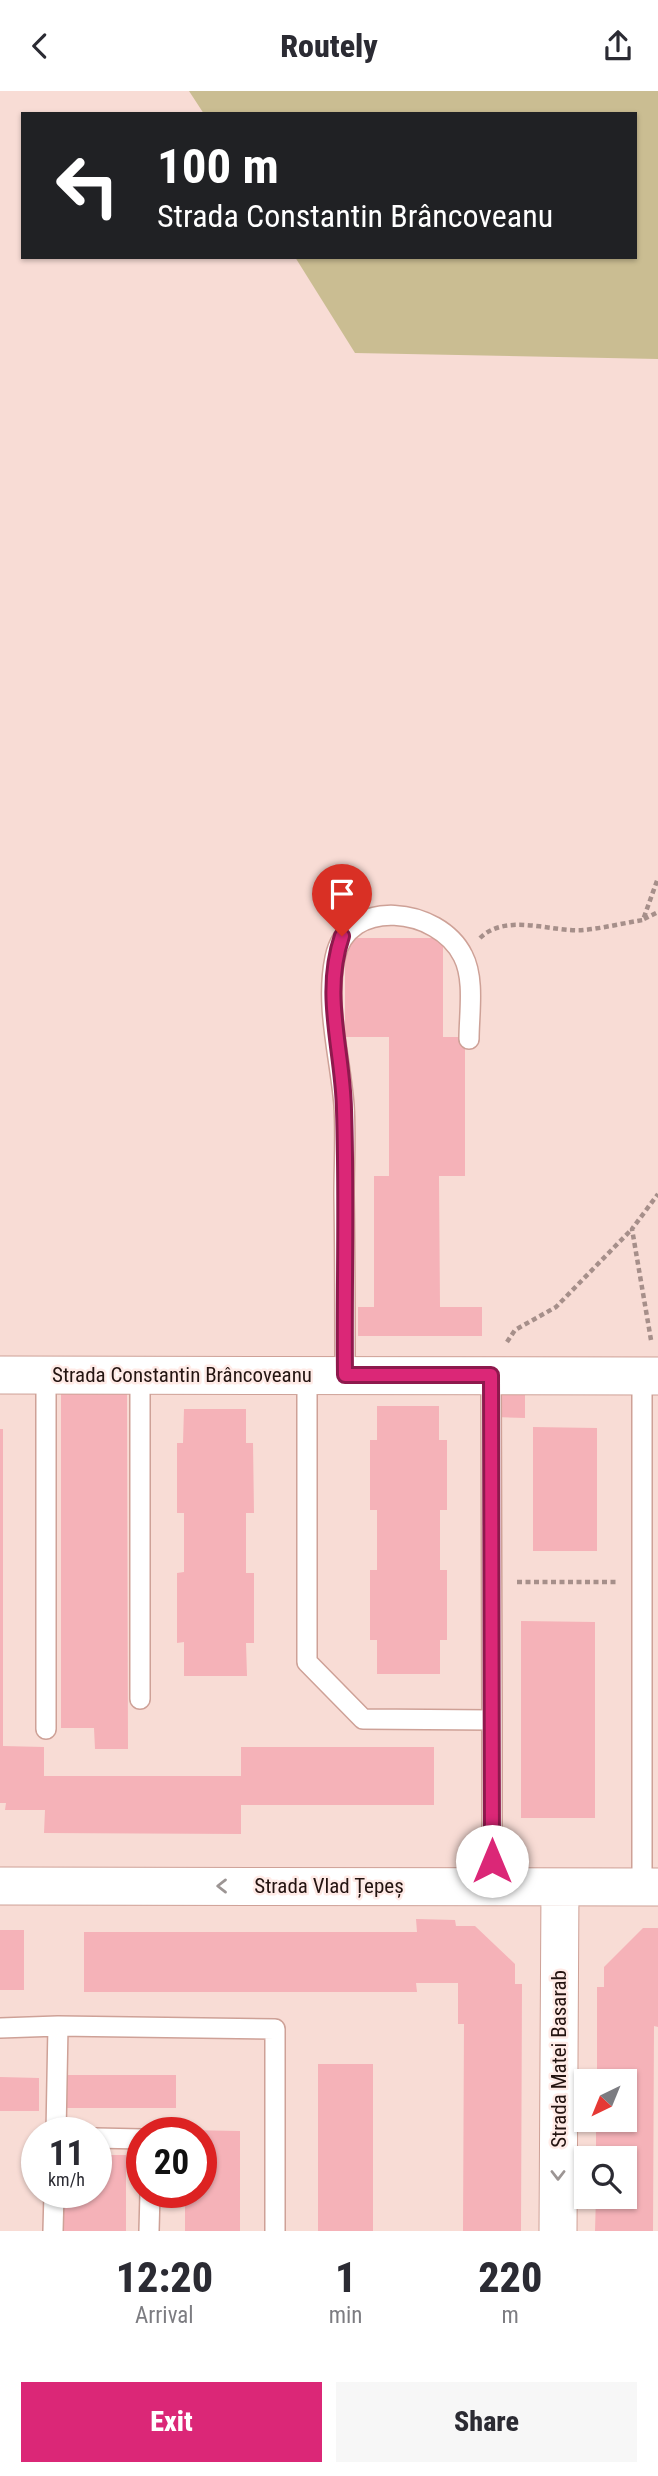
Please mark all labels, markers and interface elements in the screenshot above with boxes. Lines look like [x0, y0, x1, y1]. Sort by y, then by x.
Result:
icon: back [21, 27, 59, 65]
text: Routely [280, 27, 378, 65]
icon: share [599, 27, 637, 65]
text: 100 m [157, 138, 279, 195]
icon: left [42, 140, 133, 231]
text: Strada Constantin Brâncoveanu [157, 197, 553, 235]
pin [312, 864, 372, 936]
icon: arrive [323, 875, 361, 913]
street label: Strada Constantin Brâncoveanu [52, 1363, 312, 1387]
position arrow [455, 1824, 529, 1898]
street label: Strada Vlad Țepeș [254, 1874, 404, 1899]
one-way arrow [217, 1878, 227, 1894]
street label: Strada Matei Basarab [547, 1970, 571, 2148]
north arrow [574, 2069, 637, 2131]
map controls [574, 2069, 637, 2209]
speed limit sign: 20 [126, 2117, 217, 2208]
text: 11 [49, 2133, 84, 2174]
button: search [574, 2146, 637, 2209]
text: km/h [48, 2169, 85, 2190]
one-way arrow [550, 2171, 566, 2181]
text: 12:20 [116, 2253, 213, 2302]
text: 1 [335, 2253, 356, 2302]
text: 220 [478, 2253, 542, 2302]
text: Arrival [135, 2302, 194, 2329]
text: min [329, 2302, 362, 2329]
text: m [502, 2302, 519, 2329]
button: Exit [21, 2382, 322, 2462]
button: Share [336, 2382, 637, 2462]

